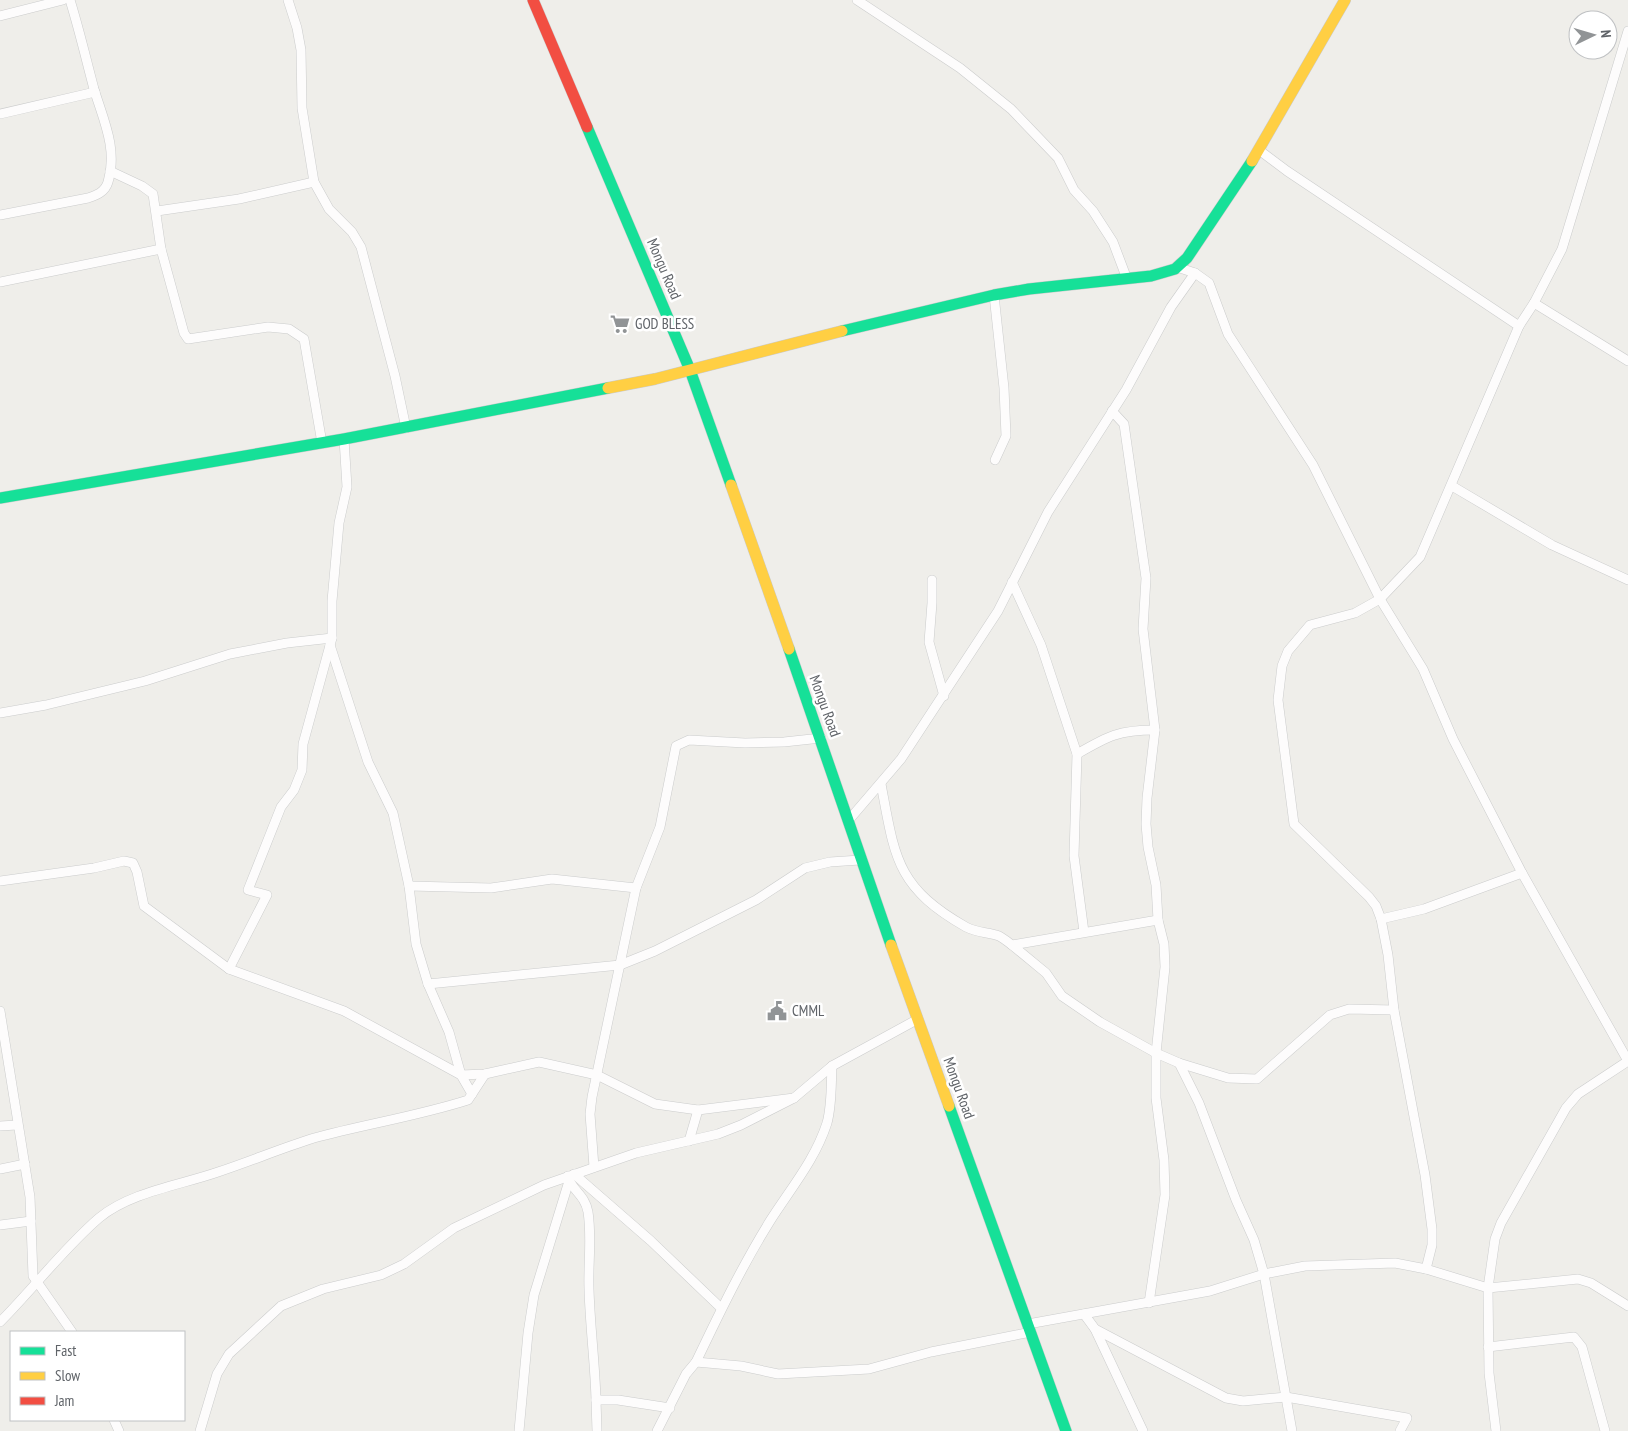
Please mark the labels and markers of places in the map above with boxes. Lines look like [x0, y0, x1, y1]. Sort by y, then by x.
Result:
supermarket icon: GOD BLESS [609, 313, 631, 335]
place label: GOD BLESS [635, 314, 694, 333]
public building icon: CMML [766, 1000, 788, 1022]
place label: CMML [792, 1001, 825, 1020]

